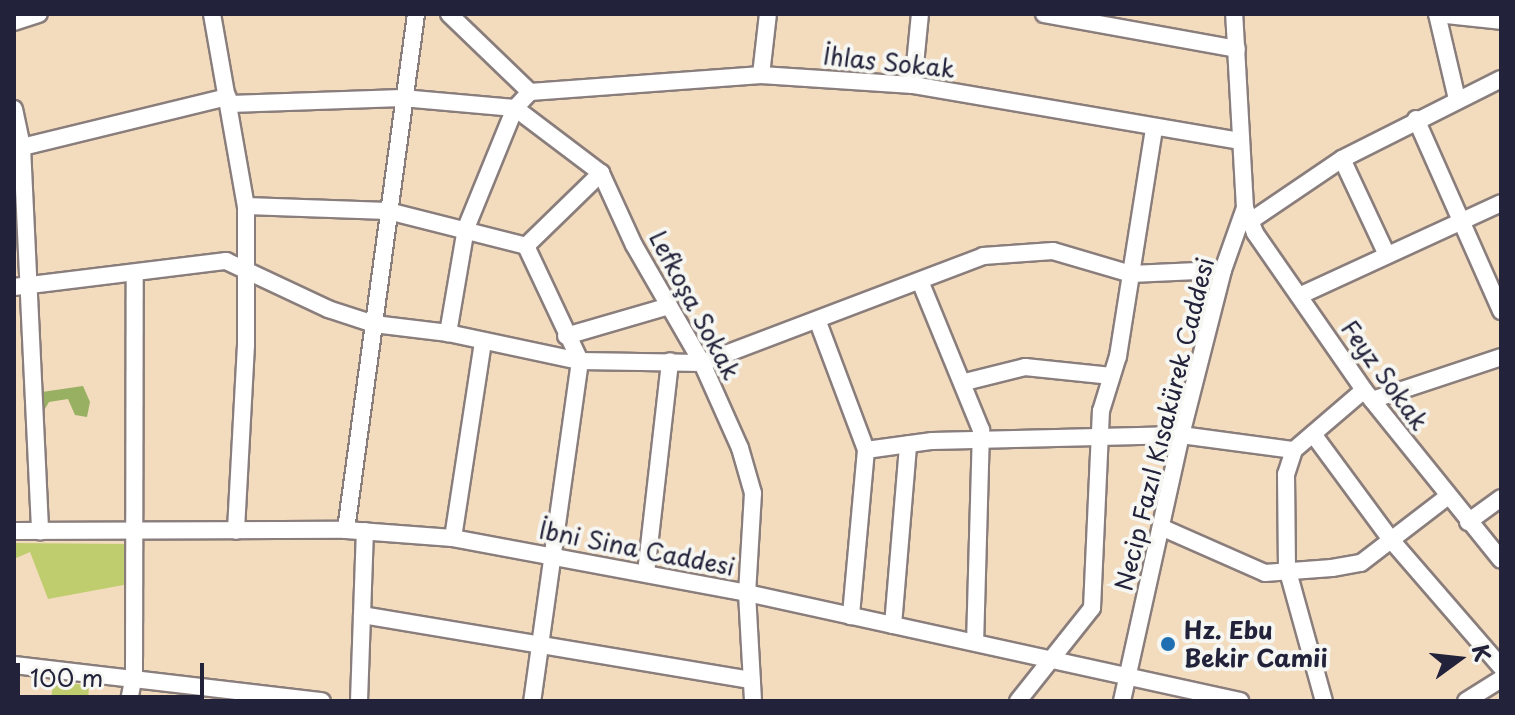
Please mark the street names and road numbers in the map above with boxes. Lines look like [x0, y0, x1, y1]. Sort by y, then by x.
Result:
street label: İhlas Sokak [821, 41, 957, 83]
street label: Lefkoşa Sokak [644, 226, 746, 384]
street label: Necip Fazıl Kısakürek Caddesi [1108, 253, 1220, 595]
street label: Feyz Sokak [1335, 314, 1435, 436]
street label: İbni Sina Caddesi [536, 515, 738, 581]

